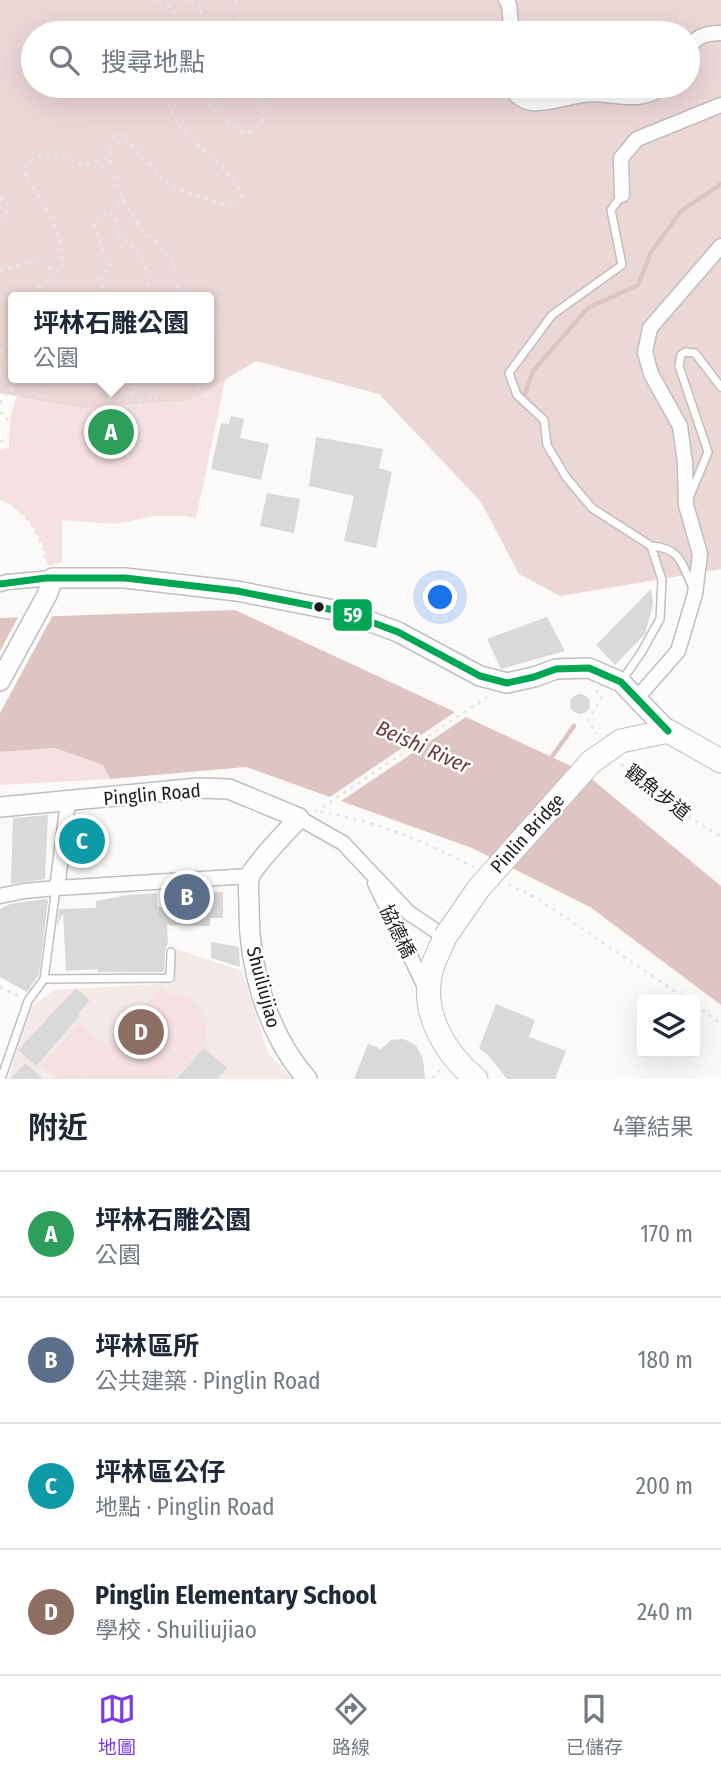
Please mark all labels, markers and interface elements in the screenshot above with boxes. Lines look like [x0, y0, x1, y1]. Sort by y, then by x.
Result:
search box [21, 21, 700, 98]
icon: search [45, 41, 83, 79]
text: 搜尋地點 [101, 47, 205, 78]
popup [8, 292, 214, 383]
text: 坪林石雕公園 [33, 308, 189, 339]
text: 公園 [33, 344, 79, 372]
pin: A [88, 406, 134, 458]
your location [423, 580, 457, 614]
line badge: 59 [332, 598, 373, 632]
unlabelled marker [312, 600, 326, 614]
text: 59 [344, 604, 363, 627]
water label: Beishi River [372, 715, 475, 779]
street label: 觀魚步道 [621, 760, 695, 825]
street label: Pinglin Road [103, 779, 202, 810]
street label: Pinlin Bridge [486, 789, 569, 878]
pin: C [59, 815, 105, 867]
pin: B [164, 871, 210, 923]
street label: 協德橋 [375, 901, 420, 962]
street label: Shuiliujiao [242, 944, 285, 1030]
map controls [637, 995, 700, 1058]
button: layers [637, 995, 700, 1058]
pin: D [118, 1006, 164, 1058]
text: 附近 [28, 1110, 88, 1146]
text: 4筆結果 [613, 1113, 693, 1141]
text: 坪林石雕公園 [95, 1205, 251, 1236]
text: A [45, 1220, 57, 1248]
text: 170 m [640, 1220, 693, 1248]
text: 公園 [95, 1241, 141, 1269]
text: 坪林區所 [95, 1331, 199, 1362]
text: B [45, 1346, 57, 1374]
text: 180 m [637, 1346, 693, 1374]
text: 公共建築 · Pinglin Road [95, 1367, 321, 1395]
text: 坪林區公仔 [95, 1457, 225, 1488]
text: C [45, 1472, 57, 1500]
text: 200 m [636, 1472, 693, 1500]
text: 地點 · Pinglin Road [95, 1493, 275, 1521]
text: Pinglin Elementary School [95, 1580, 377, 1611]
text: D [44, 1598, 58, 1626]
text: 240 m [637, 1598, 693, 1626]
text: 學校 · Shuiliujiao [95, 1616, 257, 1644]
tab: 地圖 [98, 1690, 136, 1759]
tab: 路線 [332, 1690, 370, 1759]
tab: 已儲存 [566, 1690, 623, 1759]

